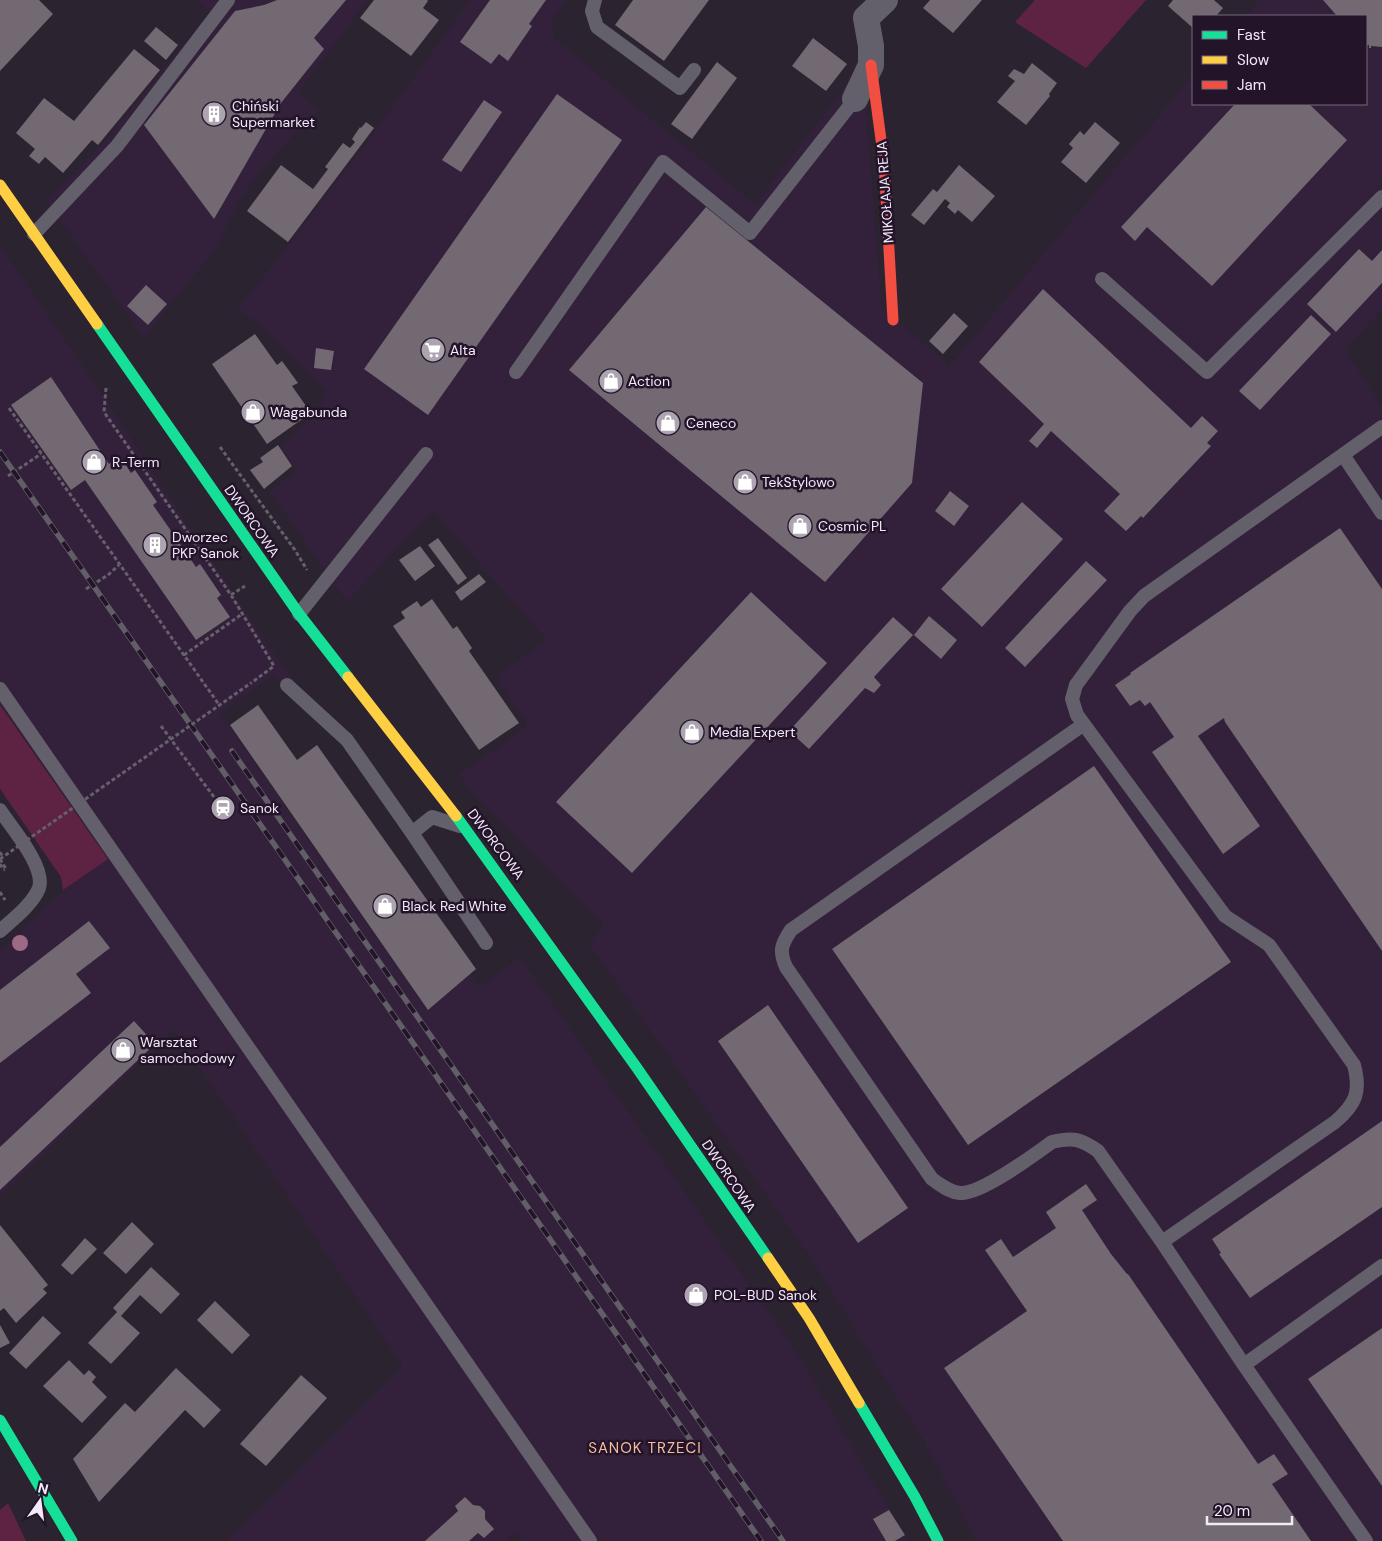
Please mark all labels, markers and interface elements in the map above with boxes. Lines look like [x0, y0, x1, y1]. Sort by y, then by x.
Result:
legend [1192, 15, 1367, 105]
text: Fast [1237, 25, 1266, 45]
text: Slow [1237, 50, 1270, 70]
text: Jam [1237, 75, 1266, 95]
place label: Chiński Supermarket [232, 97, 315, 131]
building icon: Chiński Supermarket [201, 101, 227, 127]
street label: MIKOŁAJA REJA [872, 140, 898, 244]
supermarket icon: Alta [420, 337, 446, 363]
place label: Alta [450, 341, 476, 359]
shop icon: Action [598, 368, 624, 394]
place label: Action [628, 372, 670, 390]
shop icon: Wagabunda [240, 399, 266, 425]
place label: Wagabunda [270, 403, 347, 421]
shop icon: Ceneco [655, 410, 681, 436]
place label: Ceneco [686, 414, 736, 432]
shop icon: R-Term [81, 449, 107, 475]
place label: R-Term [112, 453, 159, 471]
shop icon: TekStylowo [732, 469, 758, 495]
place label: TekStylowo [762, 473, 835, 491]
street label: DWORCOWA [221, 481, 283, 561]
shop icon: Cosmic PL [787, 513, 813, 539]
place label: Cosmic PL [818, 517, 886, 535]
place label: Dworzec PKP Sanok [172, 528, 239, 562]
building icon: Dworzec PKP Sanok [142, 532, 168, 558]
shop icon: Media Expert [679, 719, 705, 745]
place label: Media Expert [710, 723, 795, 741]
station icon: Sanok [210, 795, 236, 821]
place label: Sanok [240, 799, 279, 817]
street label: DWORCOWA [464, 805, 528, 883]
shop icon: Black Red White [372, 893, 398, 919]
place label: Black Red White [402, 897, 507, 915]
place label: Warsztat samochodowy [140, 1033, 235, 1067]
shop icon: Warsztat samochodowy [110, 1037, 136, 1063]
street label: DWORCOWA [698, 1136, 760, 1216]
shop icon: POL-BUD Sanok [683, 1282, 709, 1308]
place label: POL-BUD Sanok [714, 1286, 817, 1304]
district label: SANOK TRZECI [588, 1438, 702, 1458]
north arrow [15, 1476, 65, 1526]
text: N [36, 1478, 50, 1498]
scale bar [1207, 1494, 1292, 1526]
text: 20 m [1214, 1501, 1250, 1521]

